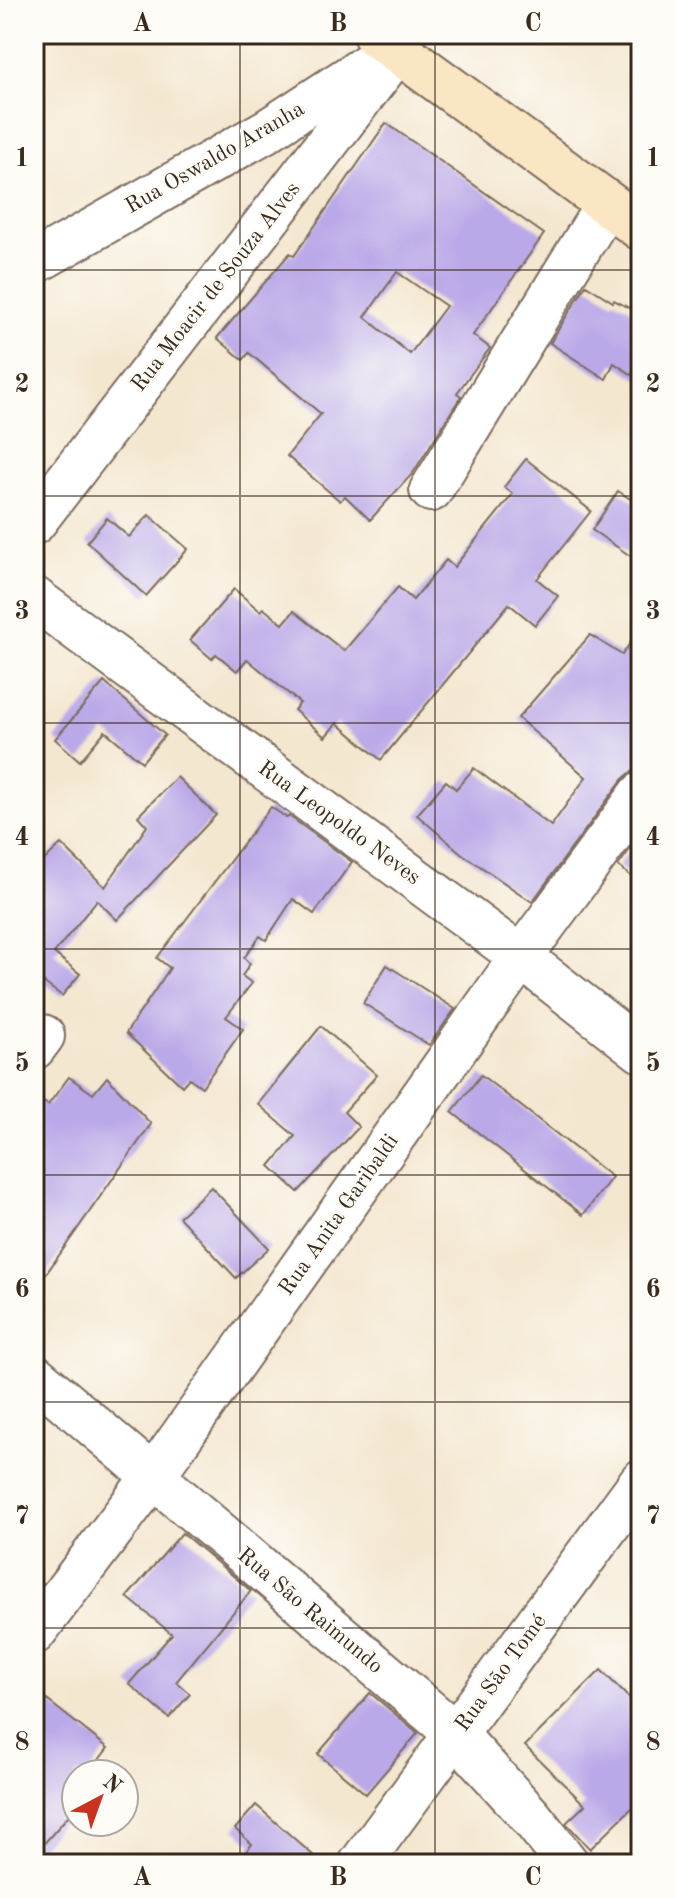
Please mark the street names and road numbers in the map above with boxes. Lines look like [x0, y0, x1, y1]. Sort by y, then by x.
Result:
street label: Rua Oswaldo Aranha [122, 98, 308, 218]
street label: Rua Moacir de Souza Alves [128, 178, 304, 396]
street label: Rua Leopoldo Neves [254, 757, 424, 889]
street label: Rua Anita Garibaldi [275, 1130, 403, 1300]
street label: Rua São Raimundo [233, 1544, 387, 1678]
street label: Rua São Tomé [451, 1610, 551, 1736]

